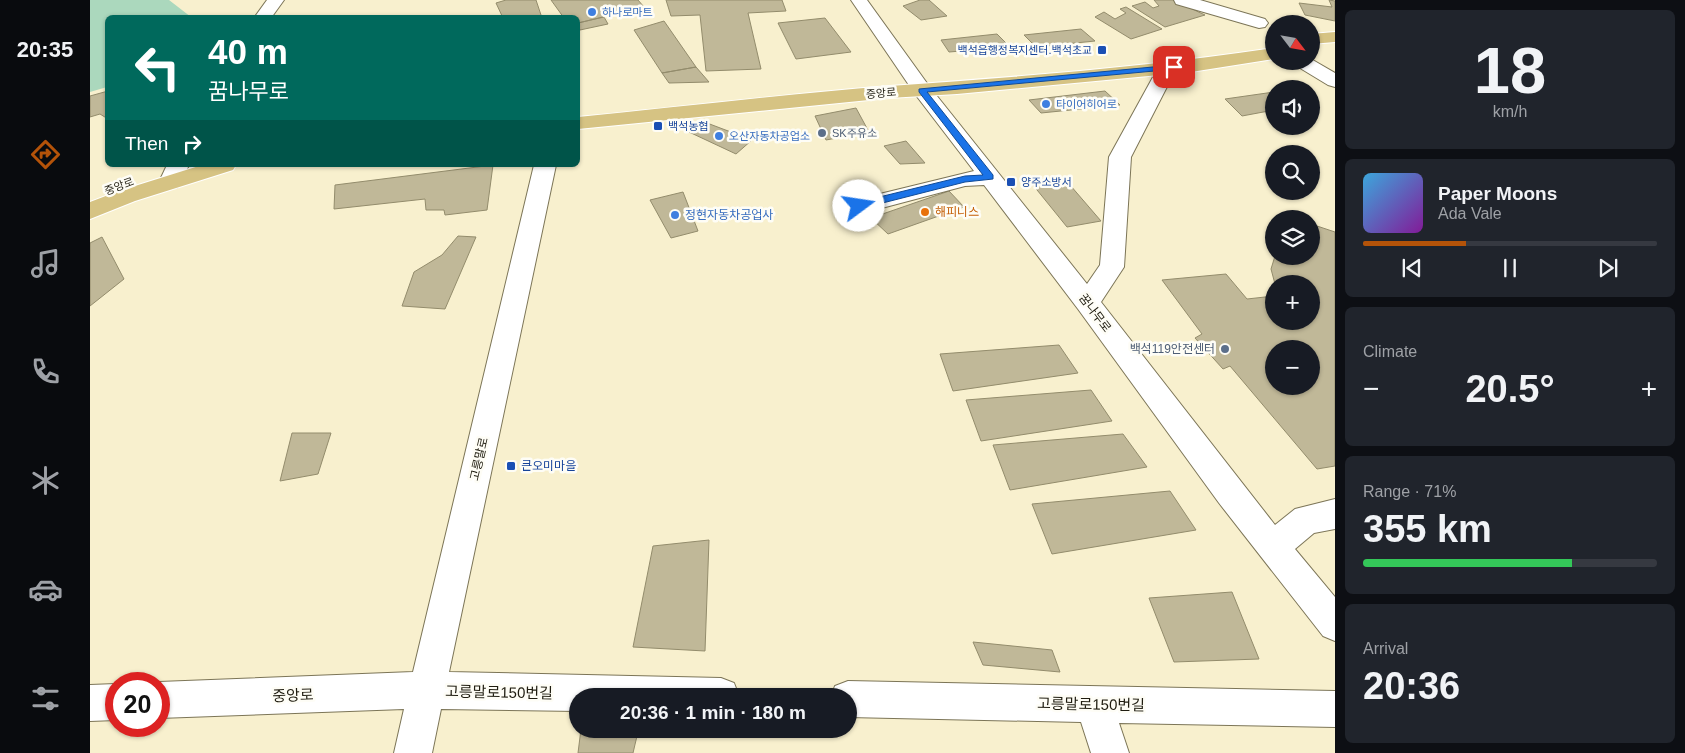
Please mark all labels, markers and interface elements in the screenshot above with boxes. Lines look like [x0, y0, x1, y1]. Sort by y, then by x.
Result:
marker: 하나로마트 [586, 6, 598, 18]
place label: 하나로마트 [602, 6, 653, 18]
north arrow [1265, 15, 1320, 70]
map controls [1265, 15, 1320, 395]
text: 40 m [208, 32, 288, 71]
text: 18 [1474, 34, 1546, 107]
icon: left [125, 35, 190, 100]
text: 20:35 [17, 37, 73, 62]
place label: 백석읍행정복지센터.백석초교 [957, 44, 1092, 56]
marker: 백석읍행정복지센터.백석초교 [1096, 44, 1108, 56]
pin [1153, 46, 1195, 88]
icon: arrive [1160, 53, 1188, 81]
text: 꿈나무로 [208, 79, 289, 104]
button: sound [1265, 80, 1320, 135]
street label: 중앙로 [865, 86, 897, 100]
marker: 타이어히어로 [1040, 98, 1052, 110]
place label: 타이어히어로 [1056, 98, 1117, 110]
text: km/h [1493, 103, 1527, 120]
marker: 백석농협 [652, 120, 664, 132]
place label: 백석농협 [668, 120, 708, 132]
marker: SK주유소 [816, 127, 828, 139]
place label: SK주유소 [832, 127, 877, 139]
icon: right [178, 130, 206, 158]
marker: 오산자동차공업소 [713, 130, 725, 142]
place label: 오산자동차공업소 [729, 130, 810, 142]
text: Then [125, 133, 168, 154]
icon: directions [28, 137, 63, 172]
button: search [1265, 145, 1320, 200]
street label: 중앙로 [103, 175, 135, 197]
marker: 양주소방서 [1005, 176, 1017, 188]
place label: 양주소방서 [1021, 176, 1072, 188]
position arrow [832, 179, 884, 231]
text: Paper Moons [1438, 183, 1557, 204]
place label: 해피니스 [935, 205, 979, 219]
text: Ada Vale [1438, 205, 1502, 222]
marker: 해피니스 [919, 206, 931, 218]
place label: 정현자동차공업사 [685, 208, 773, 222]
marker: 정현자동차공업사 [669, 209, 681, 221]
button: layers [1265, 210, 1320, 265]
icon: music [28, 246, 63, 281]
icon: previous [1398, 254, 1426, 282]
icon: pause [1496, 254, 1524, 282]
icon: next [1594, 254, 1622, 282]
button: + [1265, 275, 1320, 330]
street label: 꿈나무로 [1076, 291, 1114, 335]
button: − [1265, 340, 1320, 395]
place label: 백석119안전센터 [1130, 342, 1215, 356]
marker: 백석119안전센터 [1219, 343, 1231, 355]
text: Climate [1363, 343, 1417, 360]
icon: phone [28, 354, 63, 389]
text: 20.5° [1465, 368, 1555, 410]
text: − [1363, 373, 1379, 404]
text: + [1641, 373, 1657, 404]
street label: 고릉말로 [467, 436, 491, 482]
place label: 큰오미마을 [521, 459, 576, 473]
marker: 큰오미마을 [505, 460, 517, 472]
icon: climate [28, 463, 63, 498]
text: Range · 71% [1363, 483, 1456, 500]
text: 355 km [1363, 508, 1492, 550]
icon: car [28, 572, 63, 607]
text: Arrival [1363, 640, 1408, 657]
text: 20:36 [1363, 665, 1460, 707]
speed limit sign: 20 [105, 672, 170, 737]
icon: filters [28, 681, 63, 716]
street label: 고릉말로150번길 [445, 683, 553, 701]
street label: 중앙로 [272, 686, 314, 704]
street label: 고릉말로150번길 [1037, 695, 1145, 713]
text: 20:36 · 1 min · 180 m [620, 702, 806, 723]

